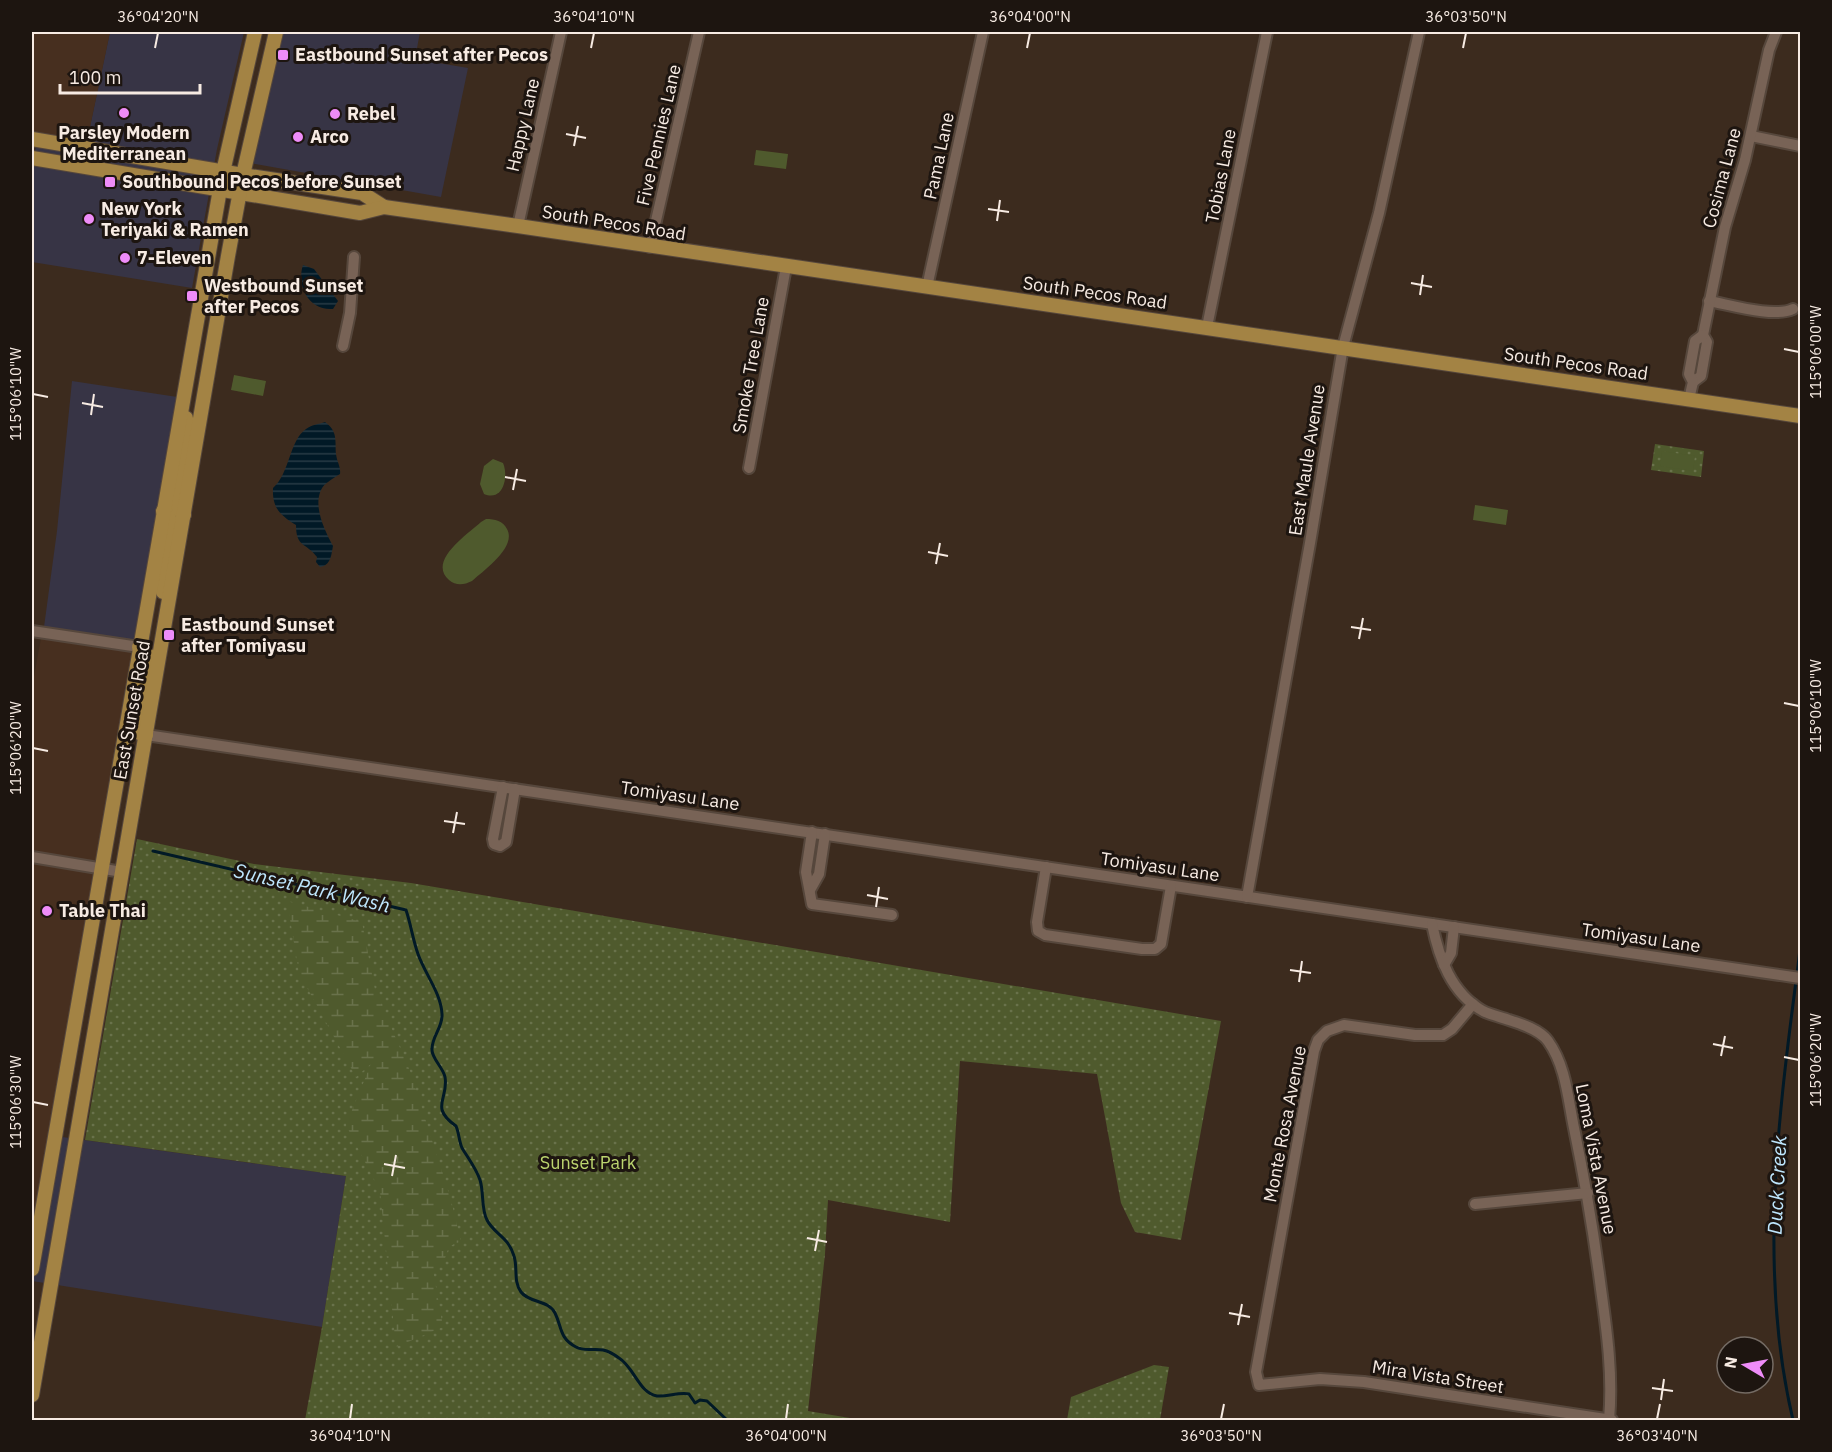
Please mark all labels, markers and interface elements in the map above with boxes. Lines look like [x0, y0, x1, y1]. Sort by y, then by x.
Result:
text: 36°04'20"N [117, 7, 199, 26]
text: 36°04'10"N [553, 7, 635, 26]
text: 36°04'00"N [989, 7, 1071, 26]
text: 36°03'50"N [1425, 7, 1507, 26]
place label: Eastbound Sunset after Pecos [295, 43, 548, 66]
marker: Eastbound Sunset after Pecos [276, 48, 290, 62]
scale bar [60, 57, 200, 95]
street label: Five Pennies Lane [631, 62, 686, 208]
text: 100 m [69, 66, 121, 89]
street label: Happy Lane [501, 76, 544, 174]
place label: Rebel [347, 102, 396, 125]
marker: Parsley Modern Mediterranean [117, 106, 131, 120]
marker: Rebel [328, 107, 342, 121]
street label: Pama Lane [918, 110, 959, 202]
place label: Parsley Modern Mediterranean [58, 121, 190, 165]
place label: Arco [310, 125, 349, 148]
street label: Cosima Lane [1697, 125, 1746, 231]
street label: Tobias Lane [1200, 127, 1241, 225]
marker: Arco [291, 130, 305, 144]
place label: Southbound Pecos before Sunset [122, 170, 402, 193]
marker: Southbound Pecos before Sunset [103, 175, 117, 189]
place label: New York Teriyaki & Ramen [101, 197, 249, 241]
street label: South Pecos Road [540, 200, 688, 245]
marker: New York Teriyaki & Ramen [82, 212, 96, 226]
place label: 7-Eleven [137, 246, 212, 269]
marker: 7-Eleven [118, 251, 132, 265]
street label: South Pecos Road [1021, 271, 1169, 314]
place label: Westbound Sunset after Pecos [204, 274, 364, 318]
marker: Westbound Sunset after Pecos [185, 289, 199, 303]
street label: Smoke Tree Lane [727, 295, 774, 435]
text: 115°06'00"W [1806, 305, 1825, 399]
street label: South Pecos Road [1502, 342, 1650, 385]
text: 115°06'10"W [6, 347, 25, 441]
street label: East Maule Avenue [1283, 383, 1330, 537]
place label: Eastbound Sunset after Tomiyasu [181, 613, 335, 657]
marker: Eastbound Sunset after Tomiyasu [162, 628, 176, 642]
street label: East Sunset Road [108, 639, 155, 781]
text: 115°06'10"W [1806, 659, 1825, 753]
text: 115°06'20"W [6, 701, 25, 795]
street label: Tomiyasu Lane [619, 776, 741, 815]
street label: Tomiyasu Lane [1099, 847, 1221, 886]
water label: Sunset Park Wash [231, 856, 393, 919]
place label: Table Thai [59, 899, 146, 922]
marker: Table Thai [40, 904, 54, 918]
street label: Tomiyasu Lane [1580, 918, 1702, 957]
text: 115°06'20"W [1806, 1013, 1825, 1107]
street label: Monte Rosa Avenue [1258, 1043, 1311, 1204]
text: 115°06'30"W [6, 1055, 25, 1149]
street label: Loma Vista Avenue [1571, 1082, 1622, 1236]
water label: Duck Creek [1760, 1134, 1793, 1235]
park label: Sunset Park [540, 1151, 637, 1174]
north arrow [1715, 1335, 1775, 1395]
street label: Mira Vista Street [1371, 1355, 1506, 1398]
text: N [1719, 1355, 1741, 1370]
text: 36°04'10"N [309, 1426, 391, 1445]
text: 36°04'00"N [745, 1426, 827, 1445]
text: 36°03'50"N [1180, 1426, 1262, 1445]
text: 36°03'40"N [1616, 1426, 1698, 1445]

